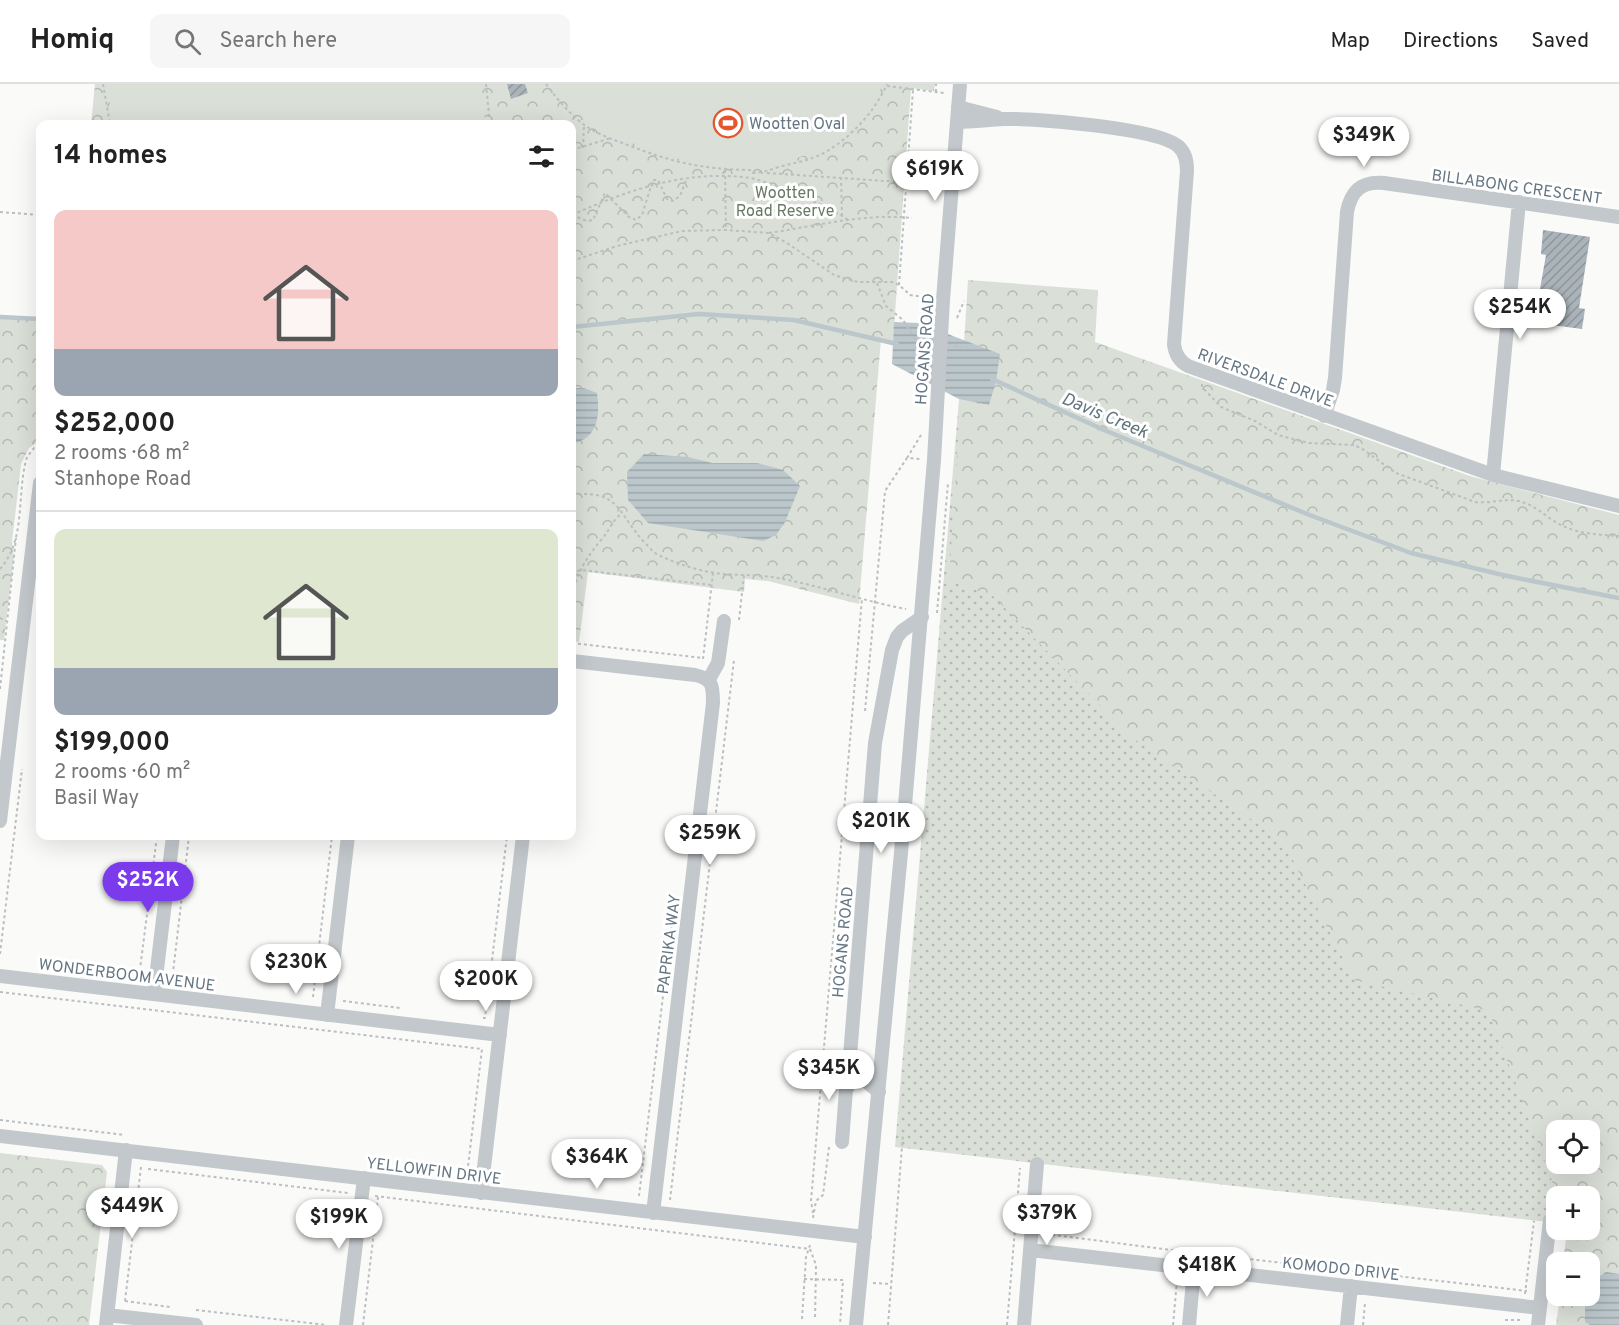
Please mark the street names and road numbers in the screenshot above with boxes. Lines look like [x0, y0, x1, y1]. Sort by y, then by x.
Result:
street label: BILLABONG CRESCENT [1430, 166, 1603, 210]
street label: HOGANS ROAD [912, 293, 940, 406]
street label: RIVERSDALE DRIVE [1195, 345, 1336, 413]
street label: HOGANS ROAD [829, 886, 859, 999]
street label: PAPRIKA WAY [654, 893, 686, 995]
street label: WONDERBOOM AVENUE [37, 955, 216, 997]
street label: YELLOWFIN DRIVE [365, 1154, 502, 1190]
street label: KOMODO DRIVE [1281, 1254, 1400, 1286]

